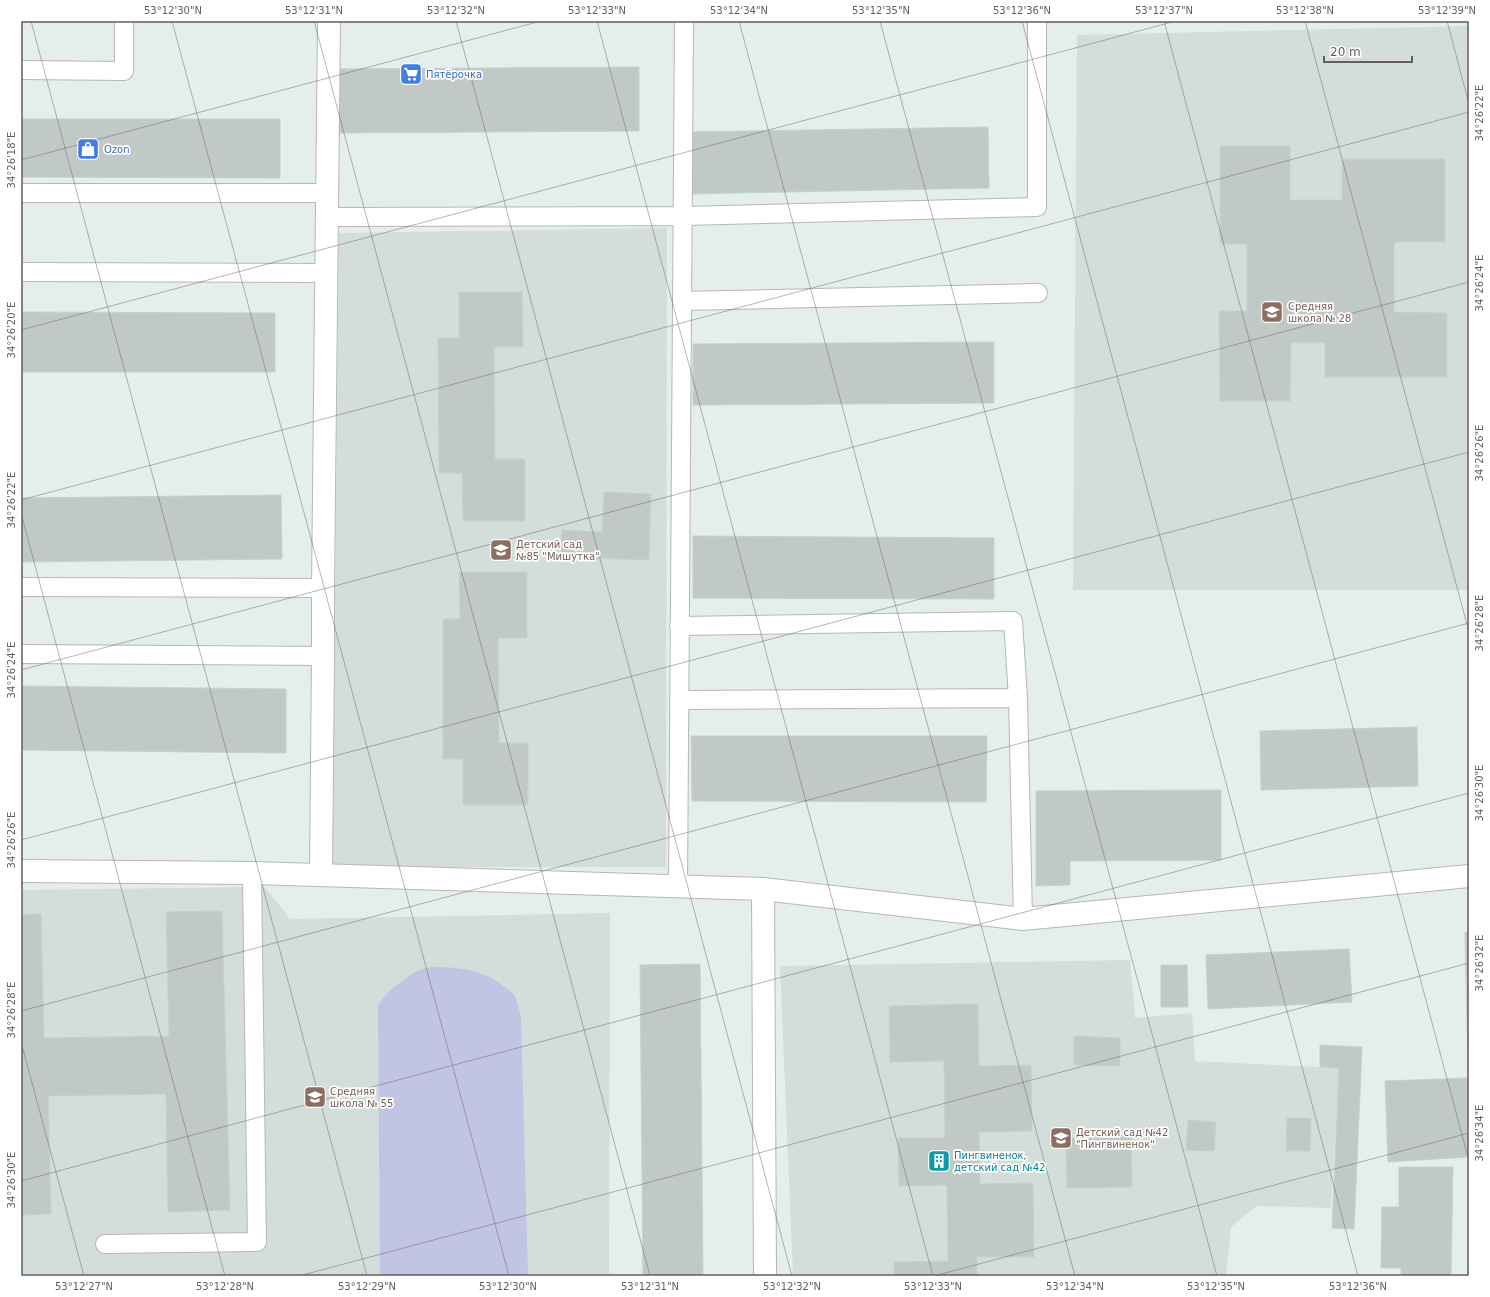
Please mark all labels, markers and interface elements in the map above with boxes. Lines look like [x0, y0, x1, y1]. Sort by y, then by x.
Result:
text: 53°12'30"N [144, 5, 202, 16]
text: 53°12'31"N [285, 5, 343, 16]
text: 53°12'32"N [427, 5, 485, 16]
text: 53°12'33"N [568, 5, 626, 16]
text: 53°12'34"N [710, 5, 768, 16]
text: 53°12'35"N [852, 5, 910, 16]
text: 53°12'36"N [993, 5, 1051, 16]
text: 53°12'37"N [1135, 5, 1193, 16]
text: 53°12'38"N [1276, 5, 1334, 16]
text: 53°12'39"N [1418, 5, 1476, 16]
scale bar [1324, 38, 1412, 64]
text: 20 m [1330, 45, 1361, 59]
supermarket icon: Пятёрочка [398, 61, 424, 87]
place label: Пятёрочка [426, 69, 482, 80]
text: 34°26'22"E [1474, 85, 1485, 141]
text: 34°26'18"E [6, 132, 17, 188]
shop icon: Ozon [75, 136, 101, 162]
place label: Ozon [104, 144, 130, 155]
text: 34°26'24"E [1474, 255, 1485, 311]
school or university icon: Средняя школа № 28 [1259, 299, 1285, 325]
place label: Средняя школа № 28 [1288, 301, 1351, 324]
text: 34°26'20"E [6, 302, 17, 358]
text: 34°26'26"E [1474, 425, 1485, 481]
text: 34°26'22"E [6, 472, 17, 528]
school or university icon: Детский сад №85 "Мишутка" [488, 537, 514, 563]
place label: Детский сад №85 "Мишутка" [516, 539, 600, 562]
text: 34°26'28"E [1474, 595, 1485, 651]
text: 34°26'24"E [6, 642, 17, 698]
text: 34°26'30"E [1474, 765, 1485, 821]
text: 34°26'26"E [6, 812, 17, 868]
text: 34°26'32"E [1474, 935, 1485, 991]
text: 34°26'28"E [6, 982, 17, 1038]
school or university icon: Средняя школа № 55 [302, 1084, 328, 1110]
place label: Средняя школа № 55 [330, 1086, 393, 1109]
text: 34°26'34"E [1474, 1105, 1485, 1161]
school or university icon: Детский сад №42 "Пингвиненок" [1048, 1125, 1074, 1151]
place label: Детский сад №42 "Пингвиненок" [1076, 1127, 1168, 1150]
building icon: Пингвиненок, детский сад №42 [926, 1148, 952, 1174]
place label: Пингвиненок, детский сад №42 [954, 1150, 1045, 1173]
text: 34°26'30"E [6, 1152, 17, 1208]
text: 53°12'27"N [55, 1281, 113, 1292]
text: 53°12'28"N [196, 1281, 254, 1292]
text: 53°12'29"N [338, 1281, 396, 1292]
text: 53°12'30"N [479, 1281, 537, 1292]
text: 53°12'31"N [621, 1281, 679, 1292]
text: 53°12'32"N [763, 1281, 821, 1292]
text: 53°12'33"N [904, 1281, 962, 1292]
text: 53°12'34"N [1046, 1281, 1104, 1292]
text: 53°12'35"N [1187, 1281, 1245, 1292]
text: 53°12'36"N [1329, 1281, 1387, 1292]

